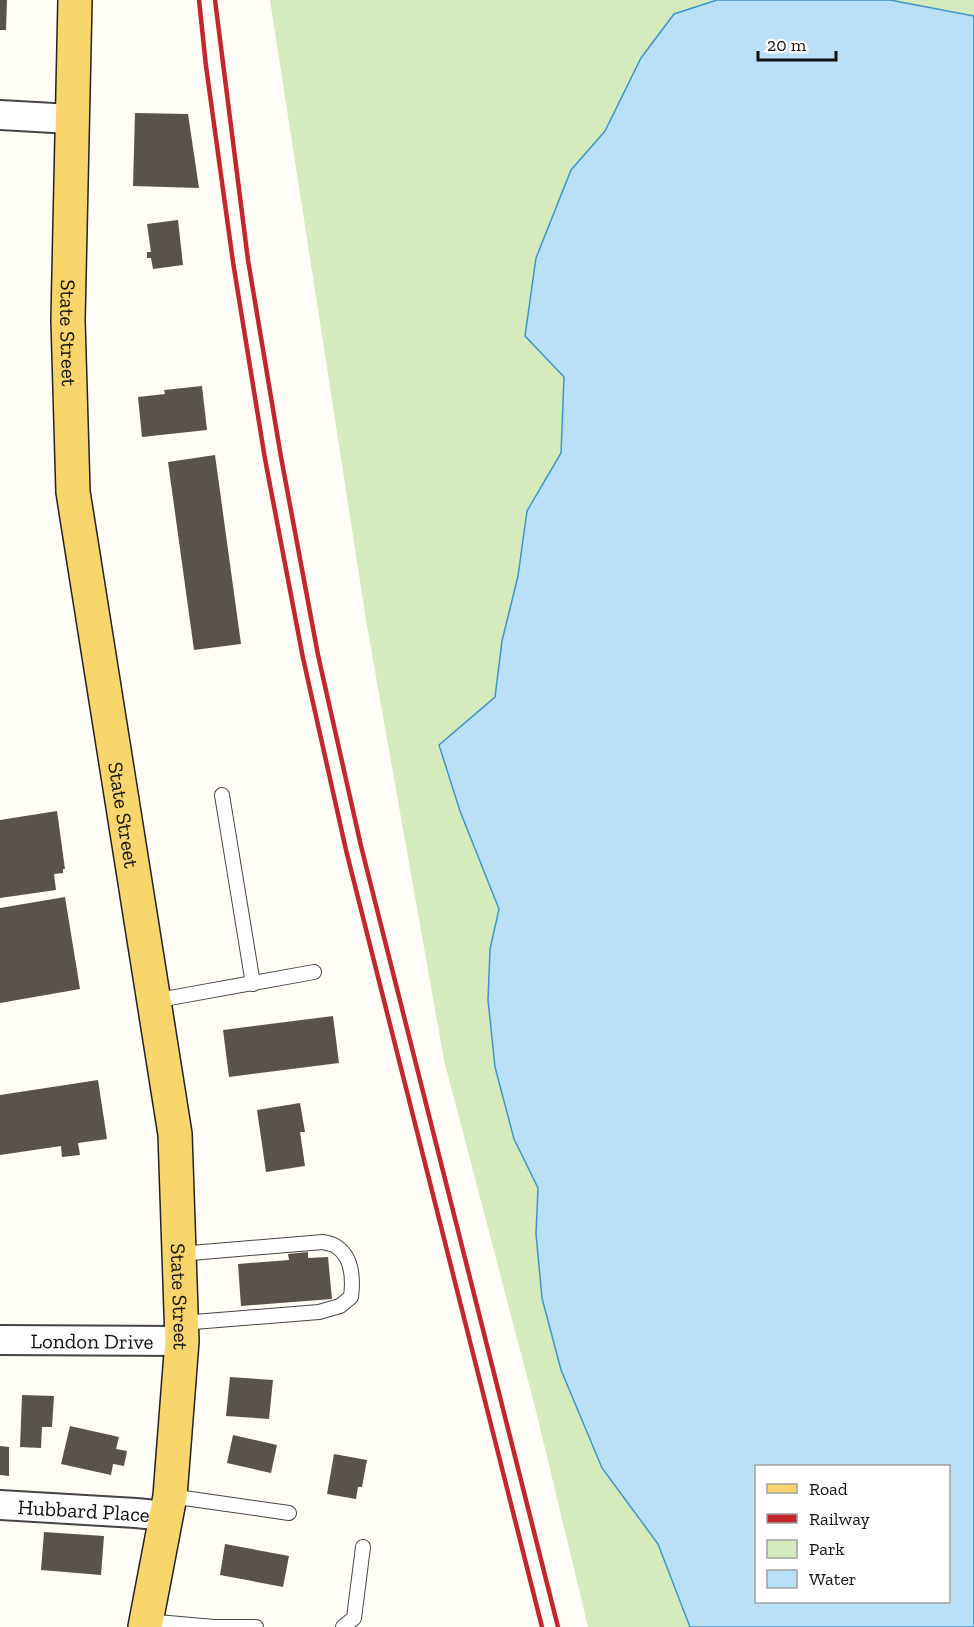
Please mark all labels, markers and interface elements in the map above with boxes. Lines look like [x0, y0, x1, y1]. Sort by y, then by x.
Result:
scale bar [758, 24, 836, 62]
text: 20 m [767, 34, 807, 56]
street label: State Street [55, 279, 82, 387]
street label: State Street [104, 760, 145, 870]
street label: State Street [166, 1243, 195, 1351]
street label: London Drive [30, 1328, 154, 1353]
legend [755, 1465, 950, 1603]
text: Road [809, 1478, 848, 1500]
street label: Hubbard Place [17, 1494, 151, 1527]
text: Railway [809, 1508, 871, 1530]
text: Park [809, 1538, 845, 1560]
text: Water [809, 1568, 856, 1590]

